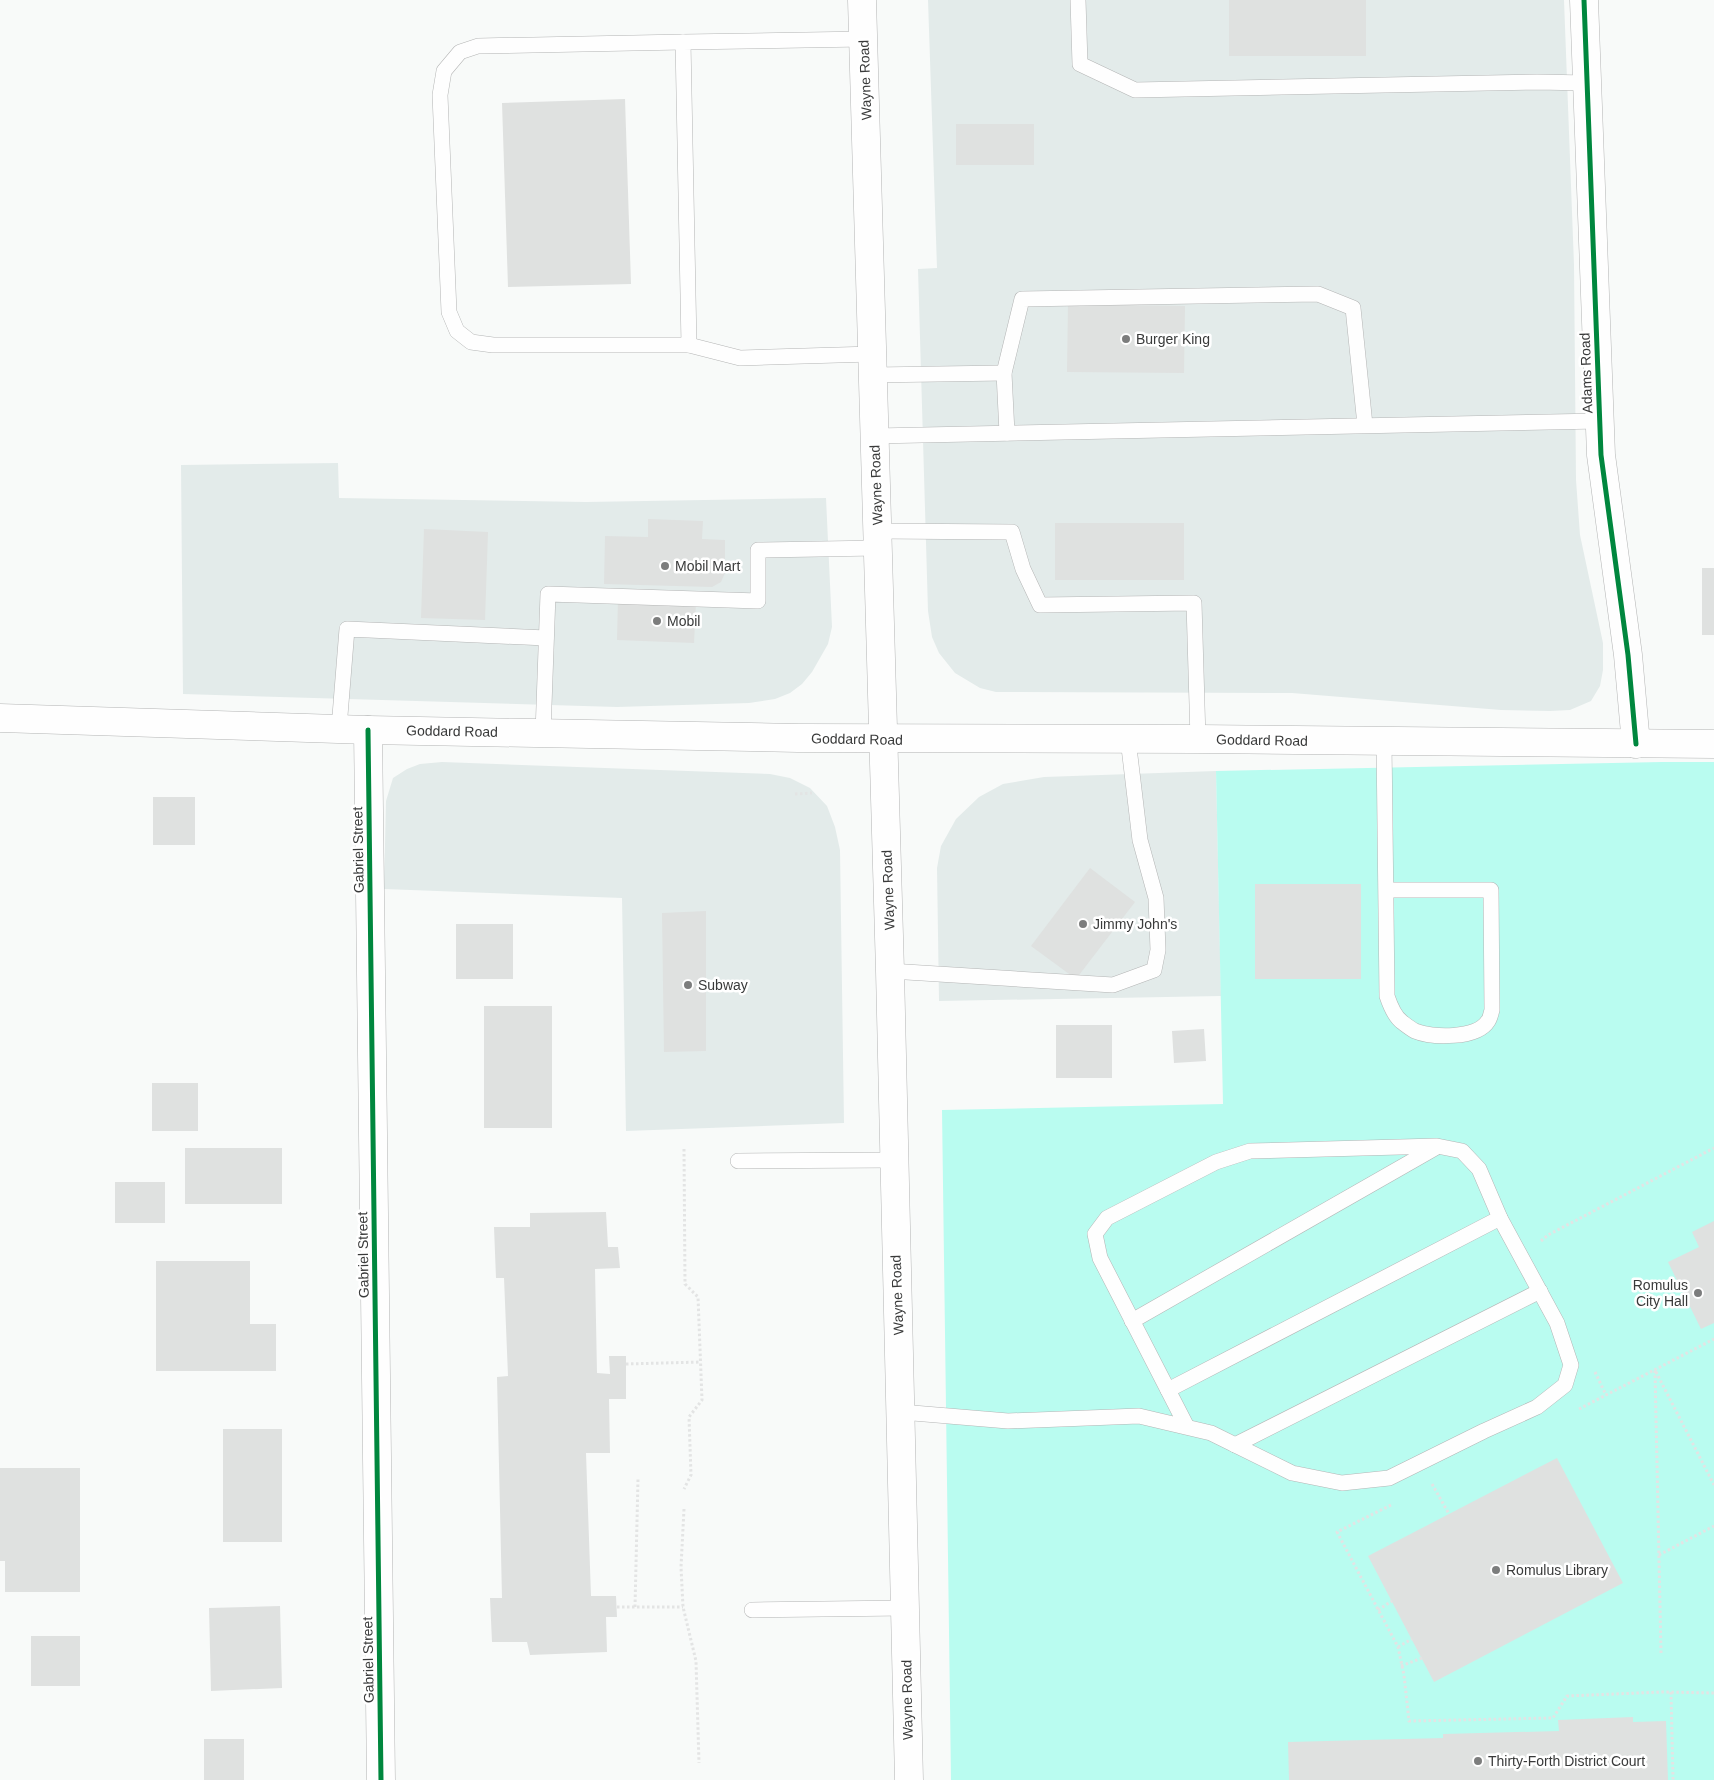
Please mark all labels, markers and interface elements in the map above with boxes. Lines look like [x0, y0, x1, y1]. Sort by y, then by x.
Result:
street label: Wayne Road [856, 40, 874, 120]
place label: Burger King [1136, 331, 1210, 347]
street label: Adams Road [1577, 332, 1595, 414]
marker: Burger King [1120, 333, 1132, 345]
street label: Wayne Road [867, 445, 885, 525]
place label: Mobil Mart [675, 558, 740, 574]
marker: Mobil Mart [659, 560, 671, 572]
place label: Mobil [667, 613, 700, 629]
marker: Mobil [651, 615, 663, 627]
street label: Goddard Road [406, 722, 498, 740]
street label: Goddard Road [811, 730, 903, 748]
street label: Goddard Road [1216, 731, 1308, 749]
street label: Gabriel Street [349, 807, 367, 893]
street label: Wayne Road [879, 850, 897, 930]
place label: Jimmy John's [1093, 916, 1177, 932]
marker: Jimmy John's [1077, 918, 1089, 930]
place label: Subway [698, 977, 748, 993]
marker: Subway [682, 979, 694, 991]
street label: Gabriel Street [354, 1212, 372, 1298]
street label: Wayne Road [888, 1255, 906, 1335]
place label: Romulus City Hall [1633, 1277, 1688, 1309]
marker: Romulus City Hall [1692, 1287, 1704, 1299]
place label: Romulus Library [1506, 1562, 1608, 1578]
marker: Romulus Library [1490, 1564, 1502, 1576]
street label: Gabriel Street [359, 1617, 377, 1703]
street label: Wayne Road [898, 1660, 916, 1740]
place label: Thirty-Forth District Court [1488, 1753, 1645, 1769]
marker: Thirty-Forth District Court [1472, 1755, 1484, 1767]

